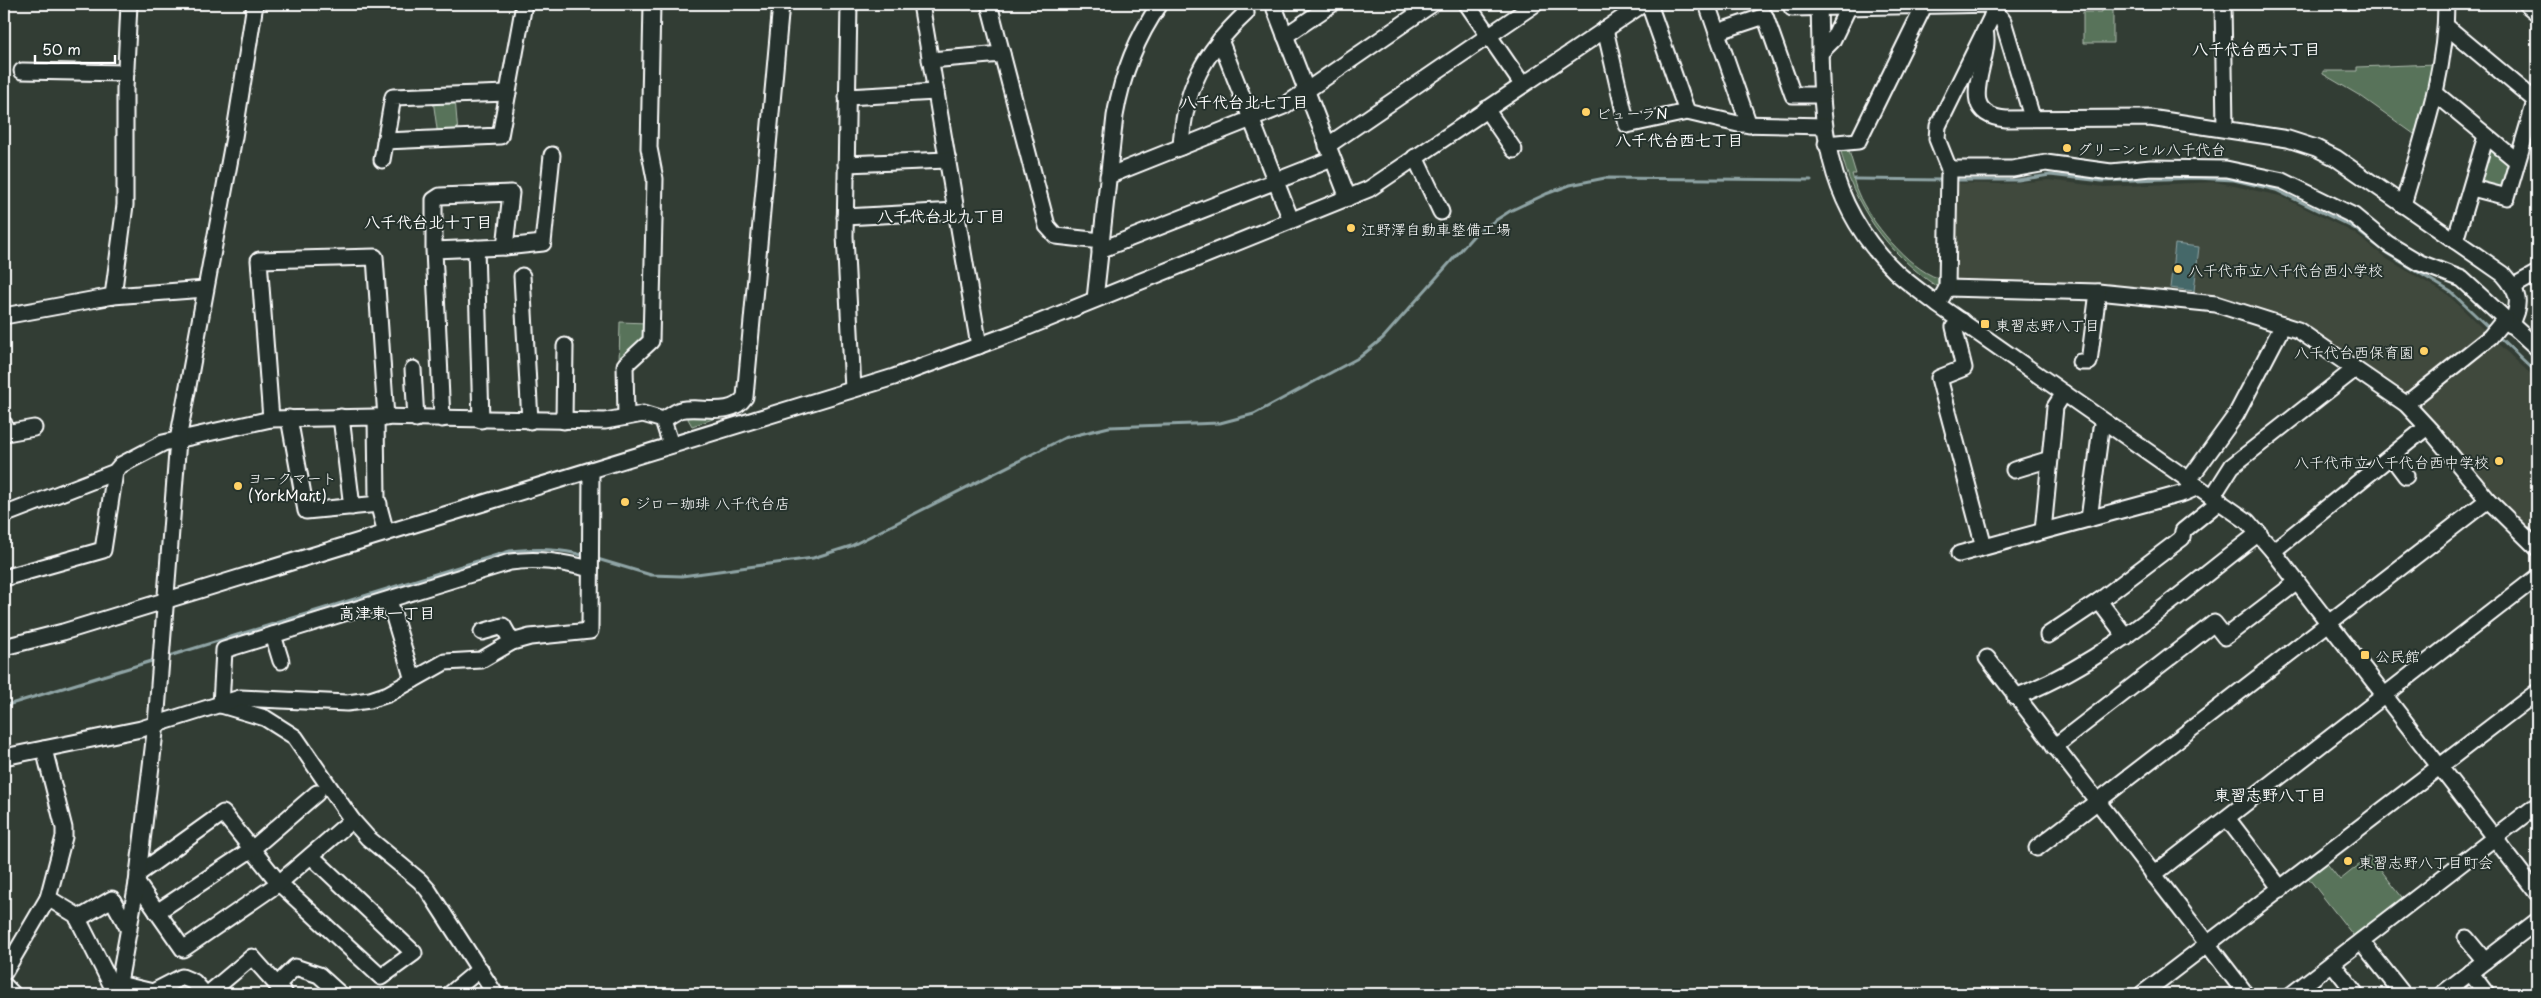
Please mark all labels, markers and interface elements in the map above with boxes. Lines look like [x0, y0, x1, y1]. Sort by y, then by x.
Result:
scale bar [35, 32, 115, 64]
district label: 八千代台西六丁目 [2192, 36, 2320, 60]
text: 50 m [42, 37, 81, 60]
district label: 八千代台北七丁目 [1180, 89, 1308, 113]
place label: ビューラN [1596, 101, 1668, 124]
marker: ビューラN [1580, 106, 1592, 118]
district label: 八千代台西七丁目 [1615, 127, 1743, 151]
place label: グリーンヒル八千代台 [2077, 137, 2226, 160]
marker: グリーンヒル八千代台 [2061, 142, 2073, 154]
district label: 八千代台北九丁目 [877, 203, 1005, 227]
district label: 八千代台北十丁目 [364, 209, 492, 233]
place label: 江野澤自動車整備工場 [1361, 217, 1511, 240]
marker: 江野澤自動車整備工場 [1345, 222, 1357, 234]
place label: 八千代市立八千代台西小学校 [2188, 258, 2383, 281]
marker: 八千代市立八千代台西小学校 [2172, 263, 2184, 275]
place label: 東習志野八丁目 [1995, 313, 2100, 336]
marker: 東習志野八丁目 [1979, 318, 1991, 330]
place label: 八千代台西保育園 [2294, 340, 2414, 363]
marker: 八千代台西保育園 [2418, 345, 2430, 357]
place label: 八千代市立八千代台西中学校 [2294, 450, 2489, 473]
marker: 八千代市立八千代台西中学校 [2493, 455, 2505, 467]
place label: ヨークマート (YorkMart) [248, 466, 337, 506]
marker: ヨークマート (YorkMart) [232, 480, 244, 492]
place label: ジロー珈琲 八千代台店 [635, 491, 790, 514]
marker: ジロー珈琲 八千代台店 [619, 496, 631, 508]
district label: 高津東一丁目 [339, 600, 435, 624]
place label: 公民館 [2375, 644, 2420, 667]
marker: 公民館 [2359, 649, 2371, 661]
district label: 東習志野八丁目 [2214, 782, 2326, 806]
place label: 東習志野八丁目町会 [2358, 850, 2493, 873]
marker: 東習志野八丁目町会 [2342, 855, 2354, 867]

